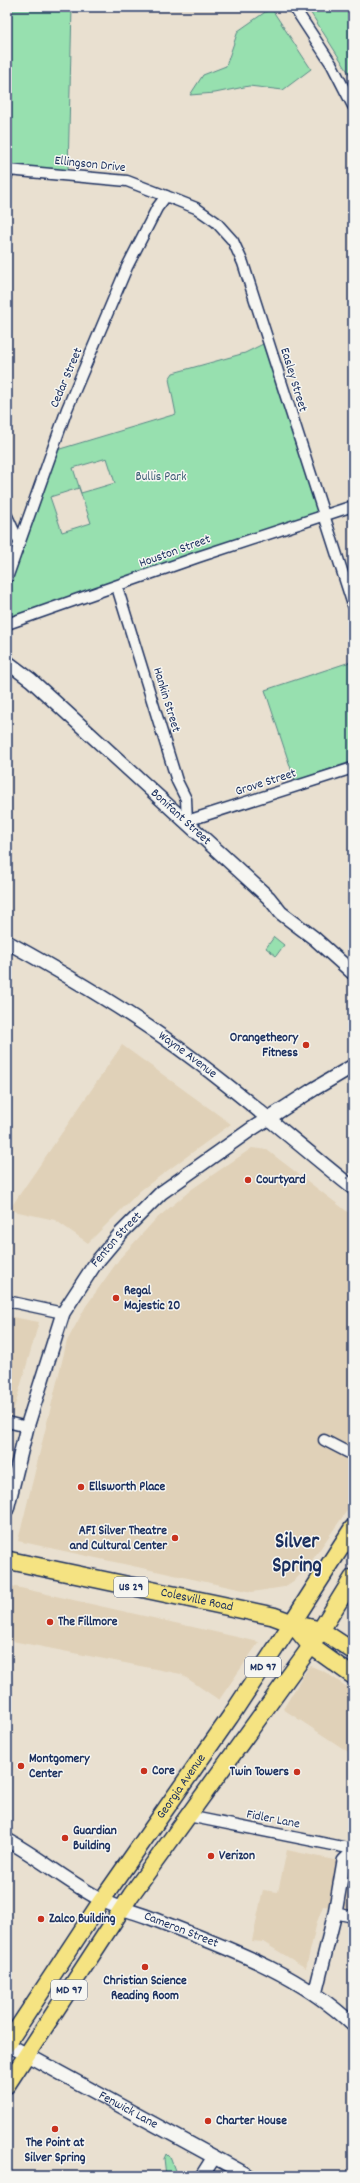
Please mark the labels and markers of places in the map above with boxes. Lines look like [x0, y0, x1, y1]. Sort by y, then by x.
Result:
place label: Orangetheory Fitness [230, 1029, 299, 1063]
marker: Orangetheory Fitness [301, 1040, 311, 1050]
place label: Courtyard [256, 1171, 306, 1190]
marker: Courtyard [243, 1175, 253, 1185]
place label: Regal Majestic 20 [124, 1282, 180, 1316]
marker: Regal Majestic 20 [111, 1293, 121, 1303]
place label: Ellsworth Place [89, 1478, 166, 1497]
marker: Ellsworth Place [76, 1482, 86, 1492]
place label: AFI Silver Theatre and Cultural Center [70, 1522, 168, 1556]
marker: AFI Silver Theatre and Cultural Center [170, 1533, 180, 1543]
place label: The Fillmore [58, 1613, 118, 1632]
marker: The Fillmore [45, 1617, 55, 1627]
place label: Montgomery Center [29, 1750, 90, 1784]
marker: Montgomery Center [16, 1761, 26, 1771]
place label: Core [152, 1762, 175, 1781]
place label: Twin Towers [230, 1763, 290, 1782]
marker: Core [139, 1766, 149, 1776]
marker: Twin Towers [292, 1767, 302, 1777]
place label: Guardian Building [73, 1822, 117, 1856]
marker: Guardian Building [60, 1833, 70, 1843]
place label: Verizon [219, 1847, 255, 1866]
marker: Verizon [206, 1851, 216, 1861]
place label: Zalco Building [49, 1910, 116, 1929]
marker: Zalco Building [36, 1914, 46, 1924]
marker: Christian Science Reading Room [140, 1962, 150, 1972]
place label: Christian Science Reading Room [103, 1972, 187, 2006]
place label: Charter House [216, 2112, 287, 2131]
marker: Charter House [203, 2116, 213, 2126]
marker: The Point at Silver Spring [50, 2124, 60, 2134]
place label: The Point at Silver Spring [25, 2134, 86, 2168]

